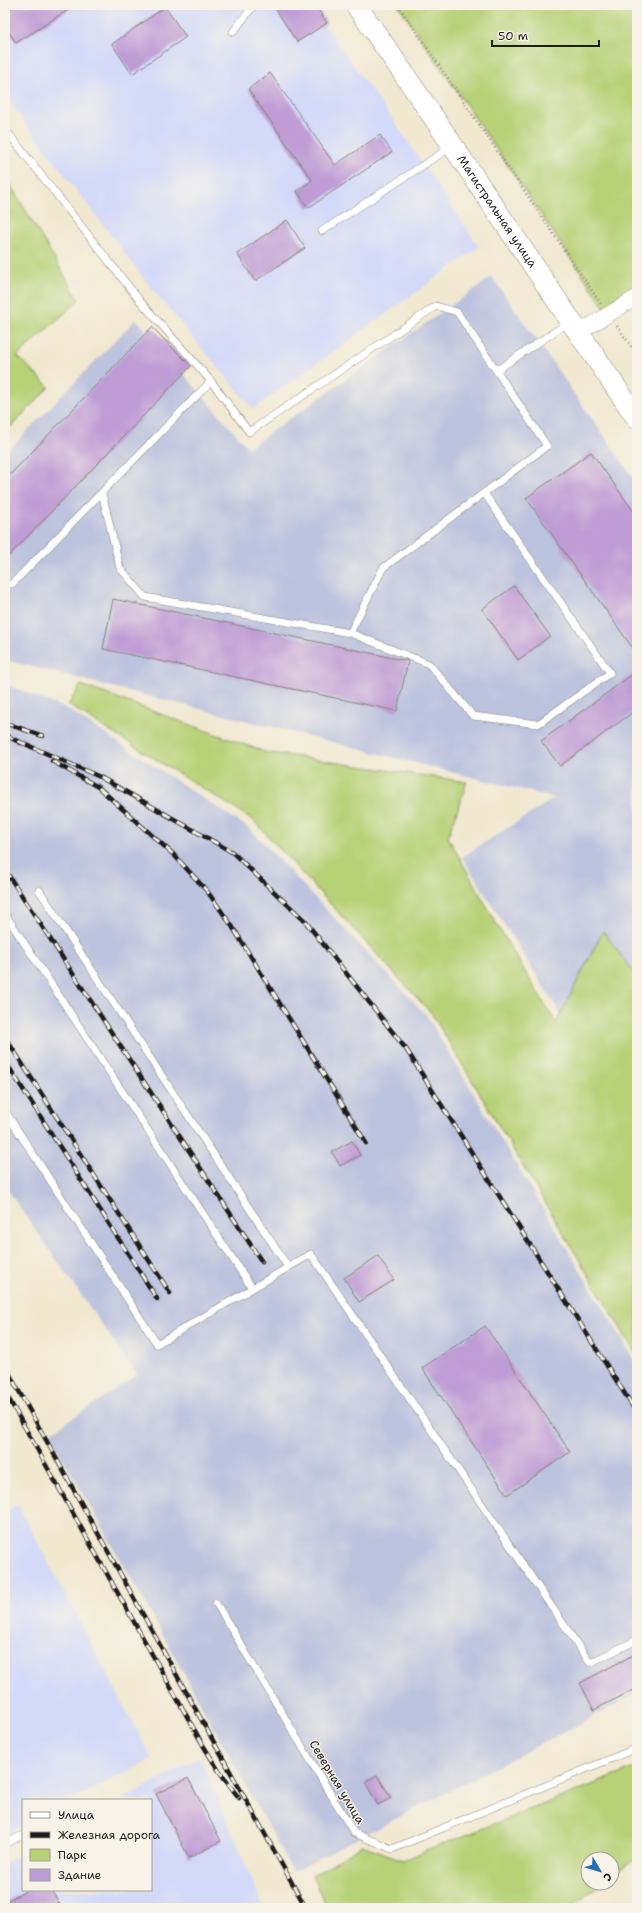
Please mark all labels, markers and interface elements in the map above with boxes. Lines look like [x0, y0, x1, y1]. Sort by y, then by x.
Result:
scale bar [492, 22, 599, 48]
text: 50 m [498, 28, 528, 44]
street label: Магистральная улица [454, 152, 541, 271]
street label: Северная улица [306, 1737, 369, 1827]
legend [22, 1799, 152, 1891]
text: Улица [58, 1807, 95, 1823]
text: Железная дорога [58, 1827, 161, 1843]
text: Парк [58, 1847, 87, 1863]
north arrow [580, 1851, 620, 1891]
text: Здание [58, 1867, 102, 1883]
text: С [599, 1870, 615, 1884]

